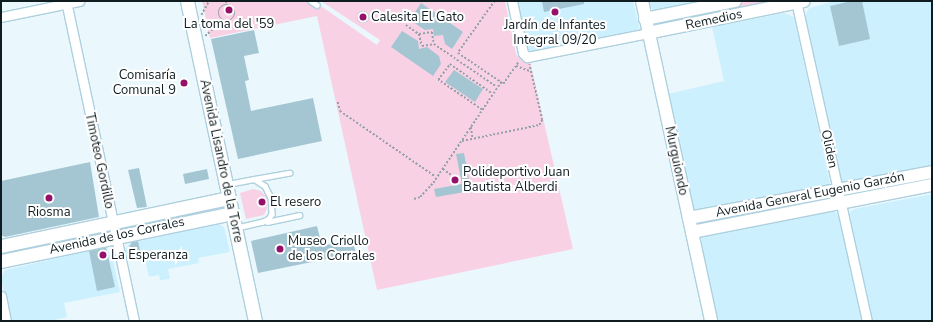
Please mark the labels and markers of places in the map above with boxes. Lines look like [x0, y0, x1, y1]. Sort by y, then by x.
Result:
marker: La toma del '59 [224, 5, 234, 15]
marker: Jardín de Infantes Integral 09/20 [550, 7, 560, 17]
place label: Calesita El Gato [371, 9, 464, 25]
marker: Calesita El Gato [358, 12, 368, 22]
place label: La toma del '59 [184, 16, 274, 32]
place label: Jardín de Infantes Integral 09/20 [504, 18, 606, 49]
place label: Comisaría Comunal 9 [113, 68, 176, 99]
marker: Comisaría Comunal 9 [179, 78, 189, 88]
place label: Polideportivo Juan Bautista Alberdi [463, 165, 570, 196]
marker: Polideportivo Juan Bautista Alberdi [450, 175, 460, 185]
marker: Riosma [44, 193, 54, 203]
place label: El resero [270, 194, 321, 210]
marker: El resero [257, 197, 267, 207]
place label: Riosma [27, 204, 71, 220]
place label: Museo Criollo de los Corrales [288, 234, 375, 265]
marker: Museo Criollo de los Corrales [275, 244, 285, 254]
place label: La Esperanza [111, 247, 188, 263]
marker: La Esperanza [98, 250, 108, 260]

